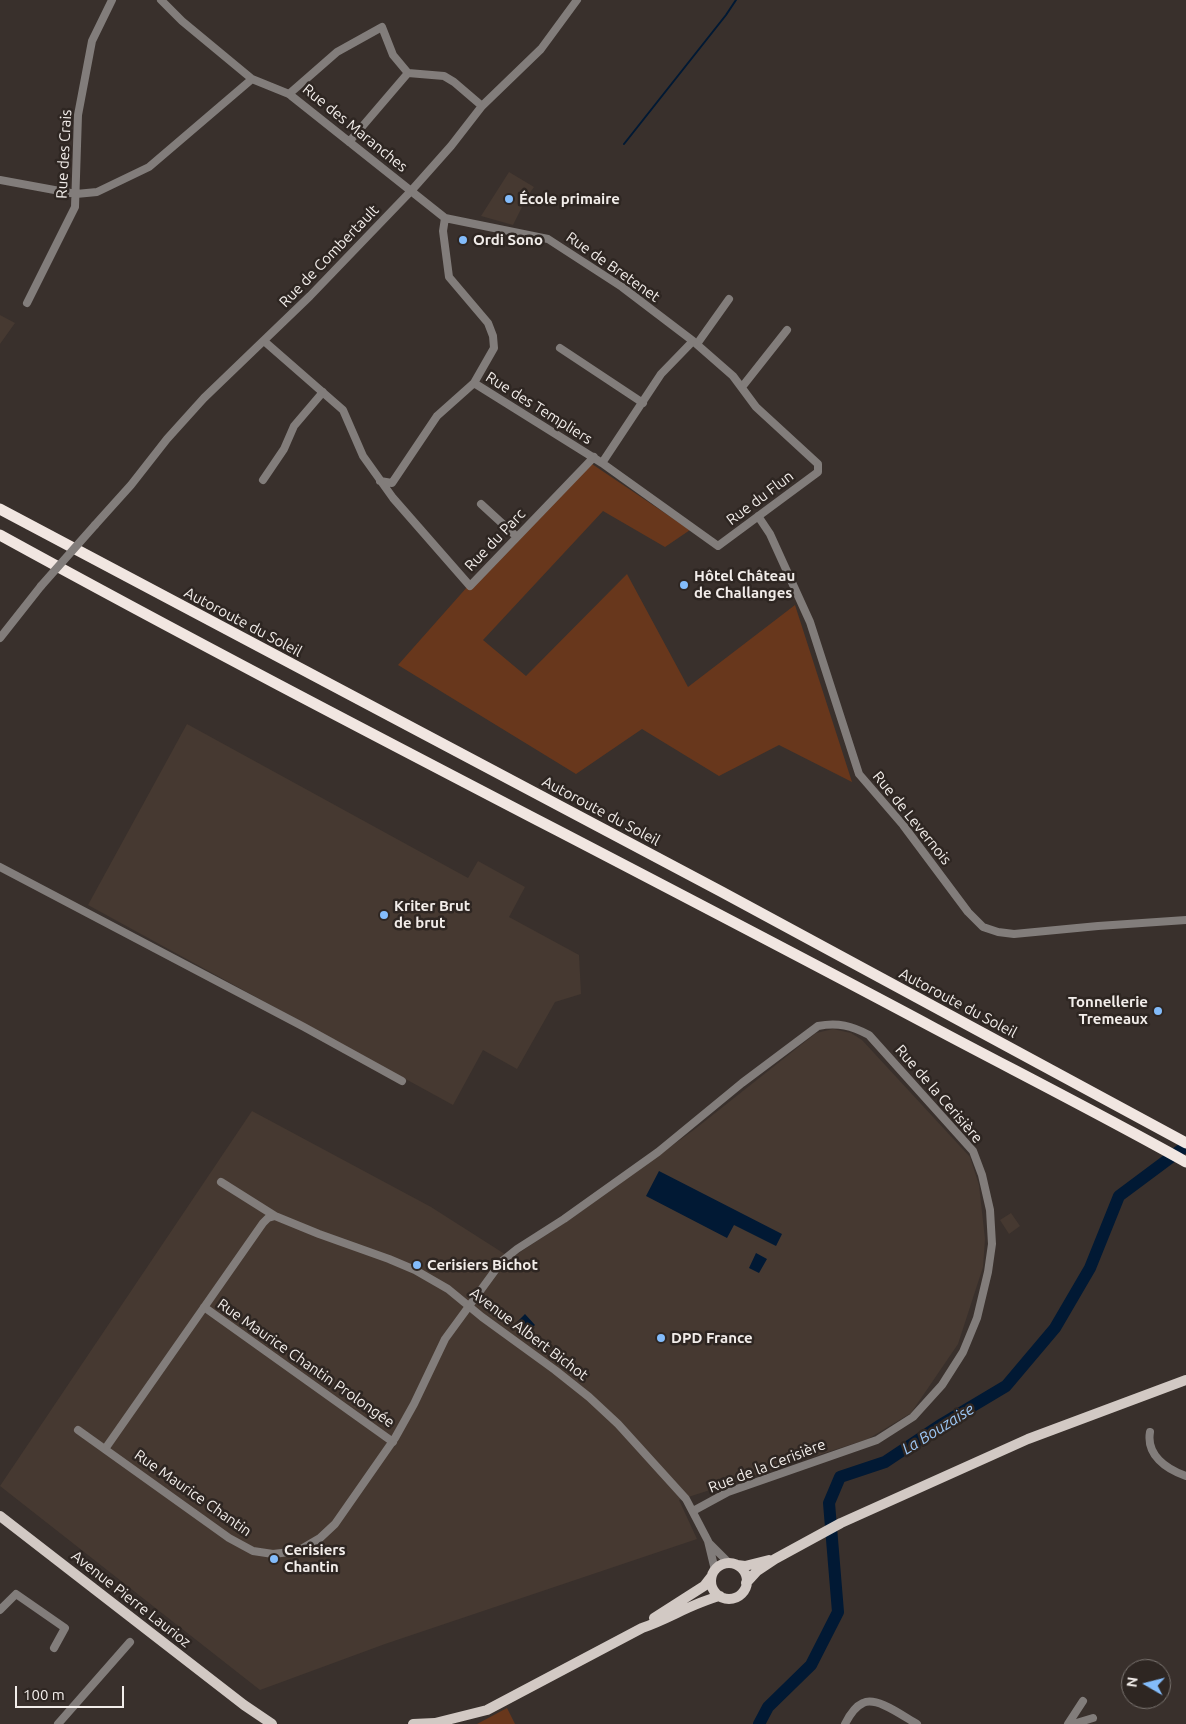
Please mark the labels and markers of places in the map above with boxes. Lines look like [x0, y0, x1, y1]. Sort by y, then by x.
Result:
place label: École primaire [519, 190, 620, 208]
marker: École primaire [503, 193, 515, 205]
place label: Ordi Sono [473, 231, 543, 249]
marker: Ordi Sono [457, 234, 469, 246]
place label: Hôtel Château de Challanges [694, 567, 795, 602]
marker: Hôtel Château de Challanges [678, 579, 690, 591]
place label: Kriter Brut de brut [394, 897, 470, 932]
marker: Kriter Brut de brut [378, 909, 390, 921]
place label: Tonnellerie Tremeaux [1068, 993, 1148, 1028]
marker: Tonnellerie Tremeaux [1152, 1005, 1164, 1017]
place label: Cerisiers Bichot [427, 1256, 538, 1274]
marker: Cerisiers Bichot [411, 1259, 423, 1271]
place label: DPD France [671, 1329, 753, 1347]
marker: DPD France [655, 1332, 667, 1344]
place label: Cerisiers Chantin [284, 1541, 346, 1576]
marker: Cerisiers Chantin [268, 1553, 280, 1565]

